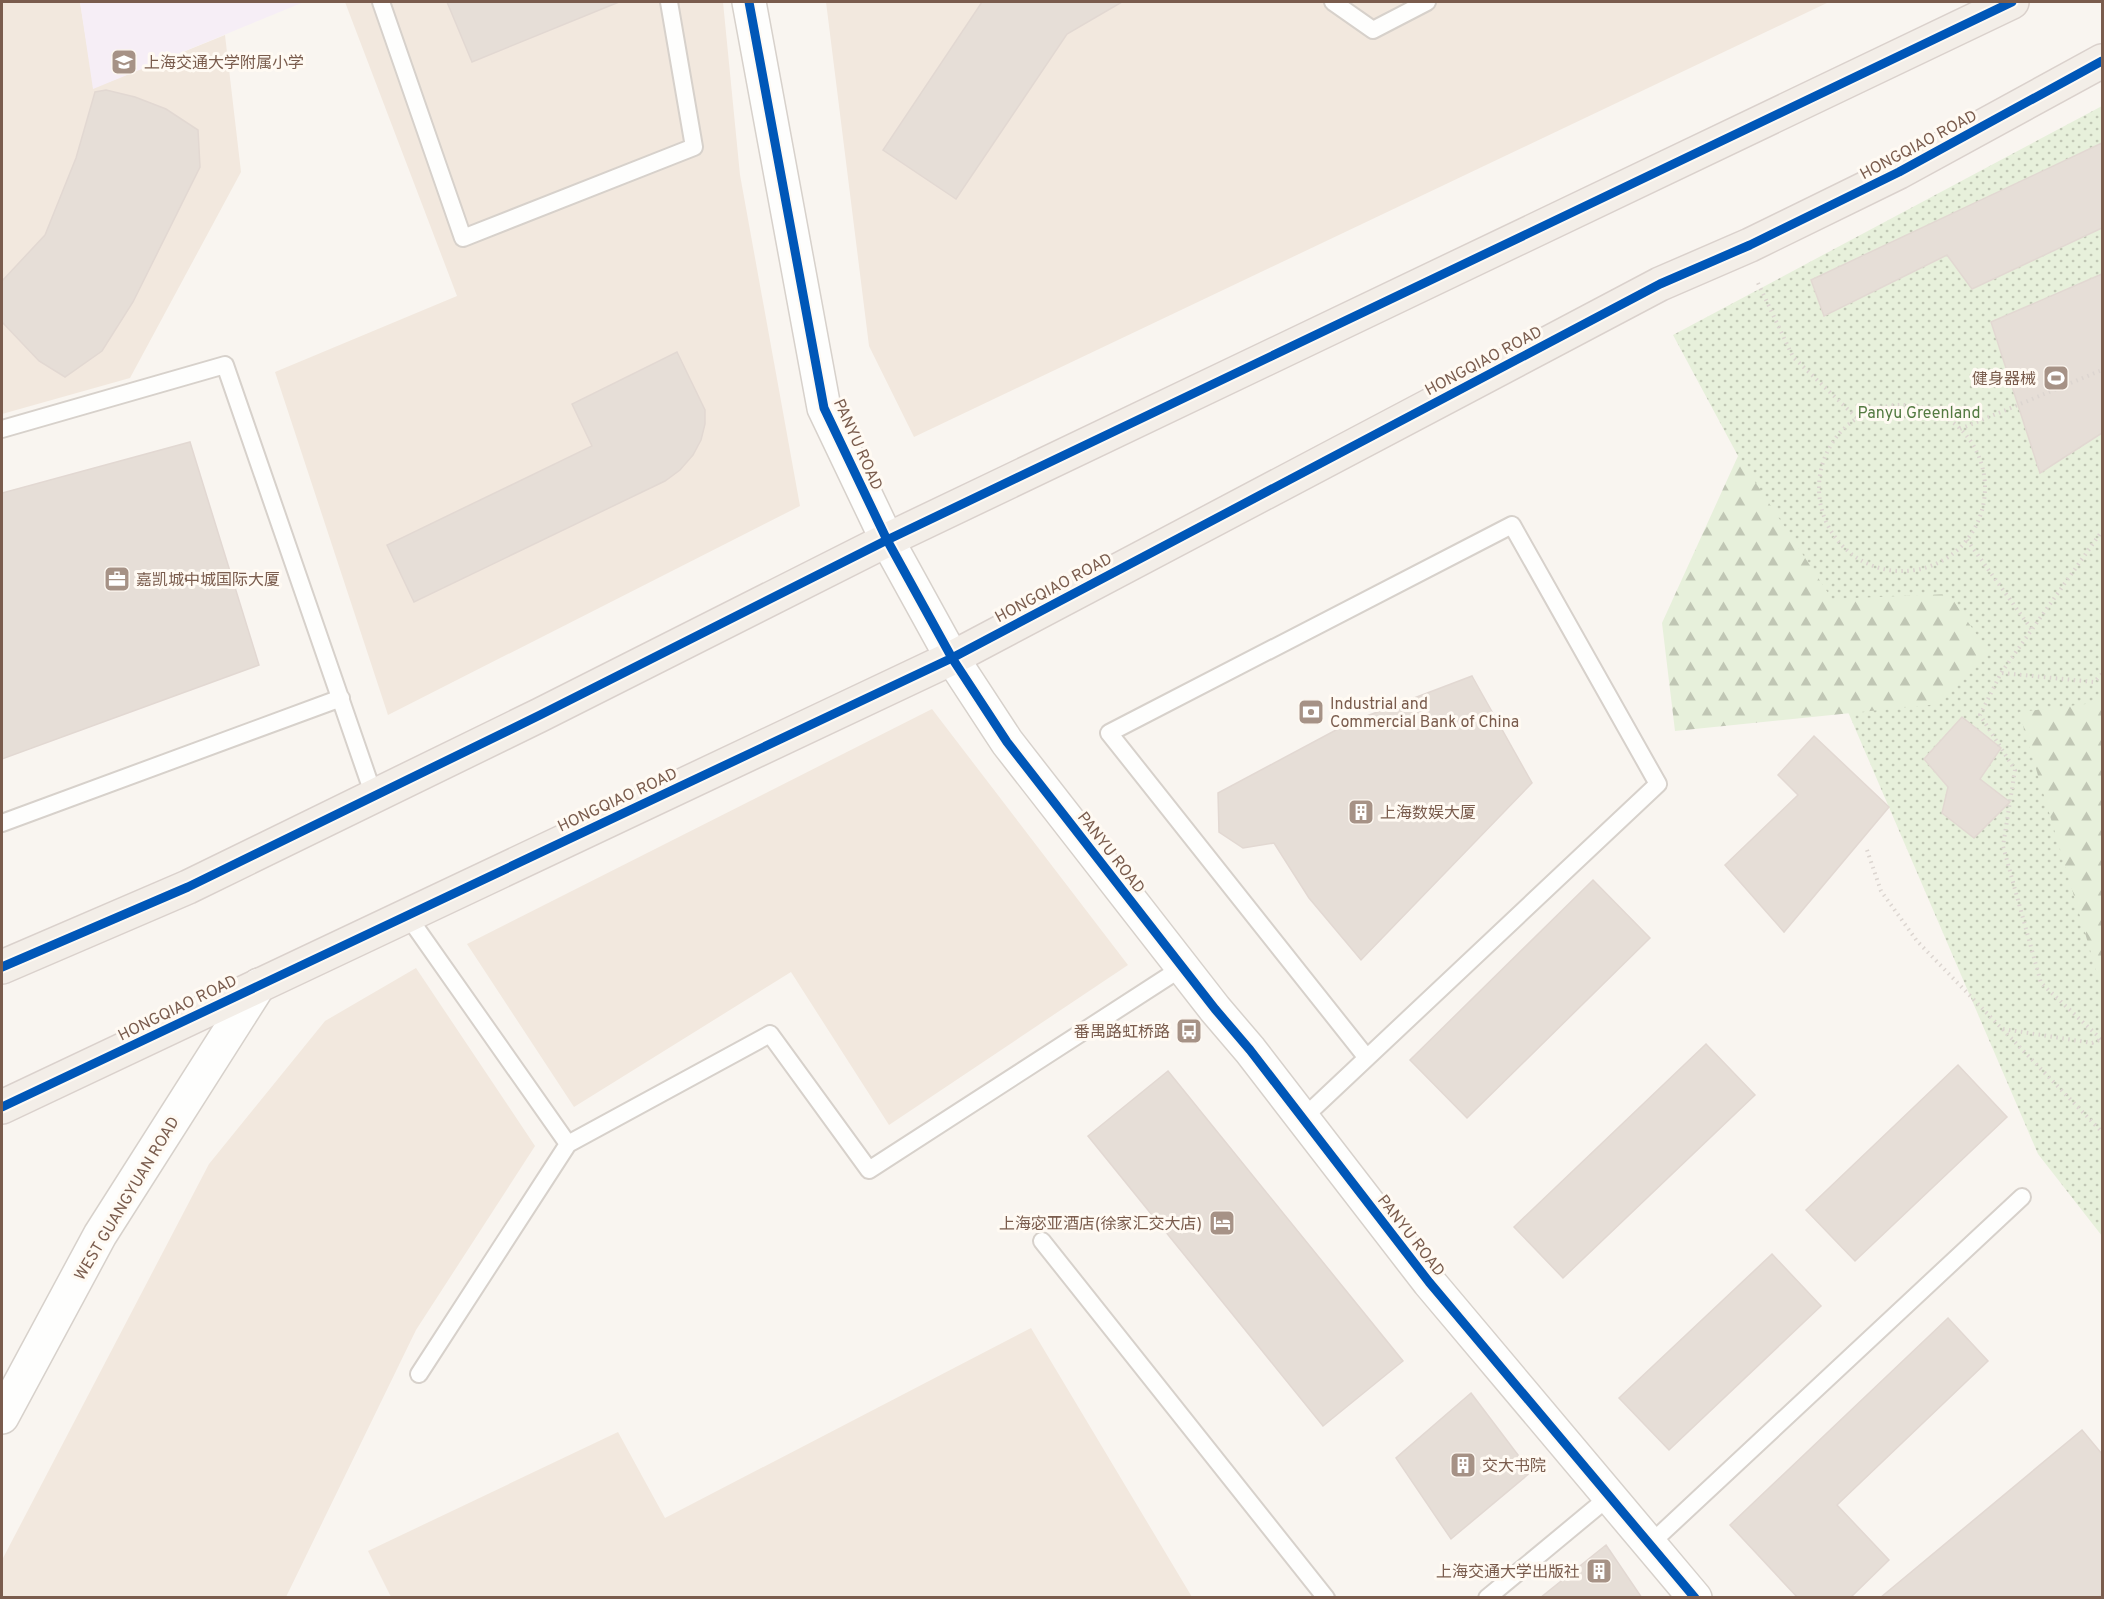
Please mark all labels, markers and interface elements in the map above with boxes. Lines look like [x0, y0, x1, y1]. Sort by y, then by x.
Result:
school or university icon: 上海交通大学附属小学 [109, 47, 139, 77]
place label: 上海交通大学附属小学 [144, 54, 304, 74]
street label: HONGQIAO ROAD [1857, 106, 1981, 185]
street label: HONGQIAO ROAD [1422, 322, 1546, 401]
sports icon: 健身器械 [2041, 363, 2071, 393]
place label: 健身器械 [1972, 370, 2036, 390]
street label: PANYU ROAD [828, 396, 886, 494]
park label: Panyu Greenland [1857, 404, 1981, 424]
street label: HONGQIAO ROAD [992, 549, 1116, 628]
office icon: 嘉凯城·中城国际大厦 [102, 564, 132, 594]
place label: 嘉凯城·中城国际大厦 [136, 571, 280, 591]
place label: Industrial and Commercial Bank of China [1330, 695, 1519, 733]
bank icon: Industrial and Commercial Bank of China [1296, 697, 1326, 727]
street label: HONGQIAO ROAD [555, 764, 681, 837]
building icon: 上海数娱大厦 [1346, 797, 1376, 827]
place label: 上海数娱大厦 [1380, 804, 1476, 824]
street label: PANYU ROAD [1072, 808, 1149, 898]
street label: HONGQIAO ROAD [115, 971, 241, 1046]
bus stop icon: 番禺路虹桥路 [1174, 1016, 1204, 1046]
place label: 番禺路虹桥路 [1074, 1023, 1170, 1043]
street label: WEST GUANGYUAN ROAD [71, 1114, 185, 1285]
street label: PANYU ROAD [1372, 1191, 1449, 1281]
hotel icon: 上海宓亚酒店(徐家汇交大店) [1207, 1208, 1237, 1238]
place label: 上海宓亚酒店(徐家汇交大店) [999, 1215, 1202, 1235]
building icon: 交大书院 [1448, 1450, 1478, 1480]
place label: 交大书院 [1482, 1457, 1546, 1477]
building icon: 上海交通大学出版社 [1584, 1556, 1614, 1586]
place label: 上海交通大学出版社 [1436, 1563, 1580, 1583]

